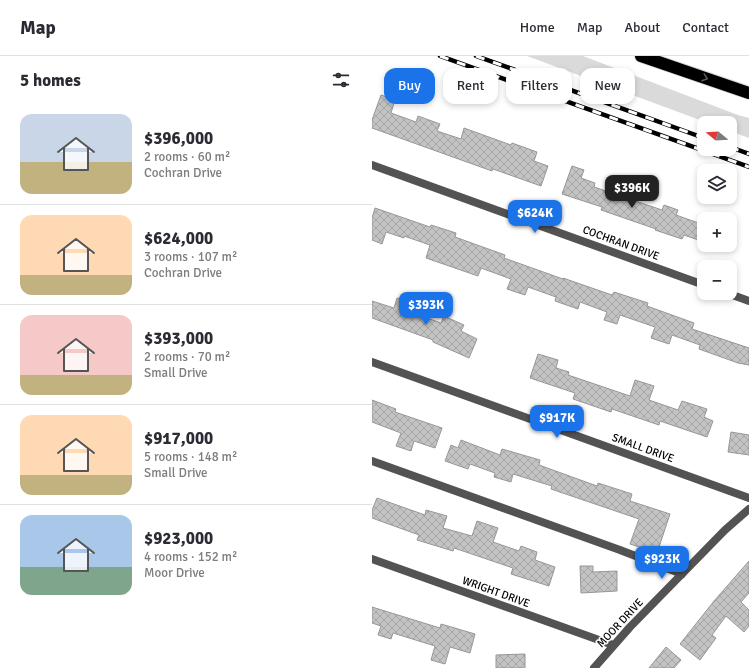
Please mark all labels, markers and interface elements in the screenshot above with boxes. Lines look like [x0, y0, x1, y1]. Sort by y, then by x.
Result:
text: Map [20, 16, 56, 40]
text: Home [520, 19, 555, 36]
text: Map [577, 19, 602, 36]
text: About [624, 19, 660, 36]
text: Contact [682, 19, 729, 36]
chip: Buy [384, 68, 435, 104]
chip: Rent [443, 68, 498, 104]
chip: Filters [506, 68, 572, 104]
chip: New [580, 68, 635, 104]
icon: filters [330, 69, 352, 91]
text: 5 homes [20, 70, 81, 91]
one-way arrow [701, 73, 708, 82]
north arrow [697, 116, 737, 156]
map controls [697, 116, 737, 300]
text: $396,000 [144, 128, 213, 149]
icon: home [52, 130, 100, 178]
text: 2 rooms · 60 m² [144, 149, 230, 165]
button: layers [697, 164, 737, 204]
text: Cochran Drive [144, 165, 222, 181]
pin: $396K [604, 175, 660, 209]
text: $396K [614, 180, 650, 196]
pin: $624K [507, 200, 563, 234]
text: $624K [517, 205, 553, 221]
button: + [697, 212, 737, 252]
street label: COCHRAN DRIVE [581, 223, 661, 263]
text: $624,000 [144, 228, 213, 249]
icon: home [52, 231, 100, 279]
text: 3 rooms · 107 m² [144, 249, 237, 265]
button: − [697, 260, 737, 300]
text: Cochran Drive [144, 265, 222, 281]
pin: $393K [398, 292, 454, 326]
text: $393K [408, 297, 444, 313]
text: $393,000 [144, 328, 213, 349]
icon: home [52, 331, 100, 379]
text: 2 rooms · 70 m² [144, 349, 230, 365]
text: Small Drive [144, 365, 208, 381]
pin: $917K [529, 405, 585, 439]
text: $917K [539, 410, 575, 426]
text: $917,000 [144, 428, 213, 449]
icon: home [52, 431, 100, 479]
street label: SMALL DRIVE [610, 431, 676, 465]
text: 5 rooms · 148 m² [144, 449, 237, 465]
text: Small Drive [144, 465, 208, 481]
text: $923,000 [144, 528, 213, 549]
icon: home [52, 531, 100, 579]
pin: $923K [634, 546, 690, 580]
text: 4 rooms · 152 m² [144, 549, 237, 565]
text: $923K [644, 551, 680, 567]
text: Moor Drive [144, 565, 205, 581]
street label: WRIGHT DRIVE [460, 574, 532, 610]
street label: MOOR DRIVE [594, 596, 646, 650]

